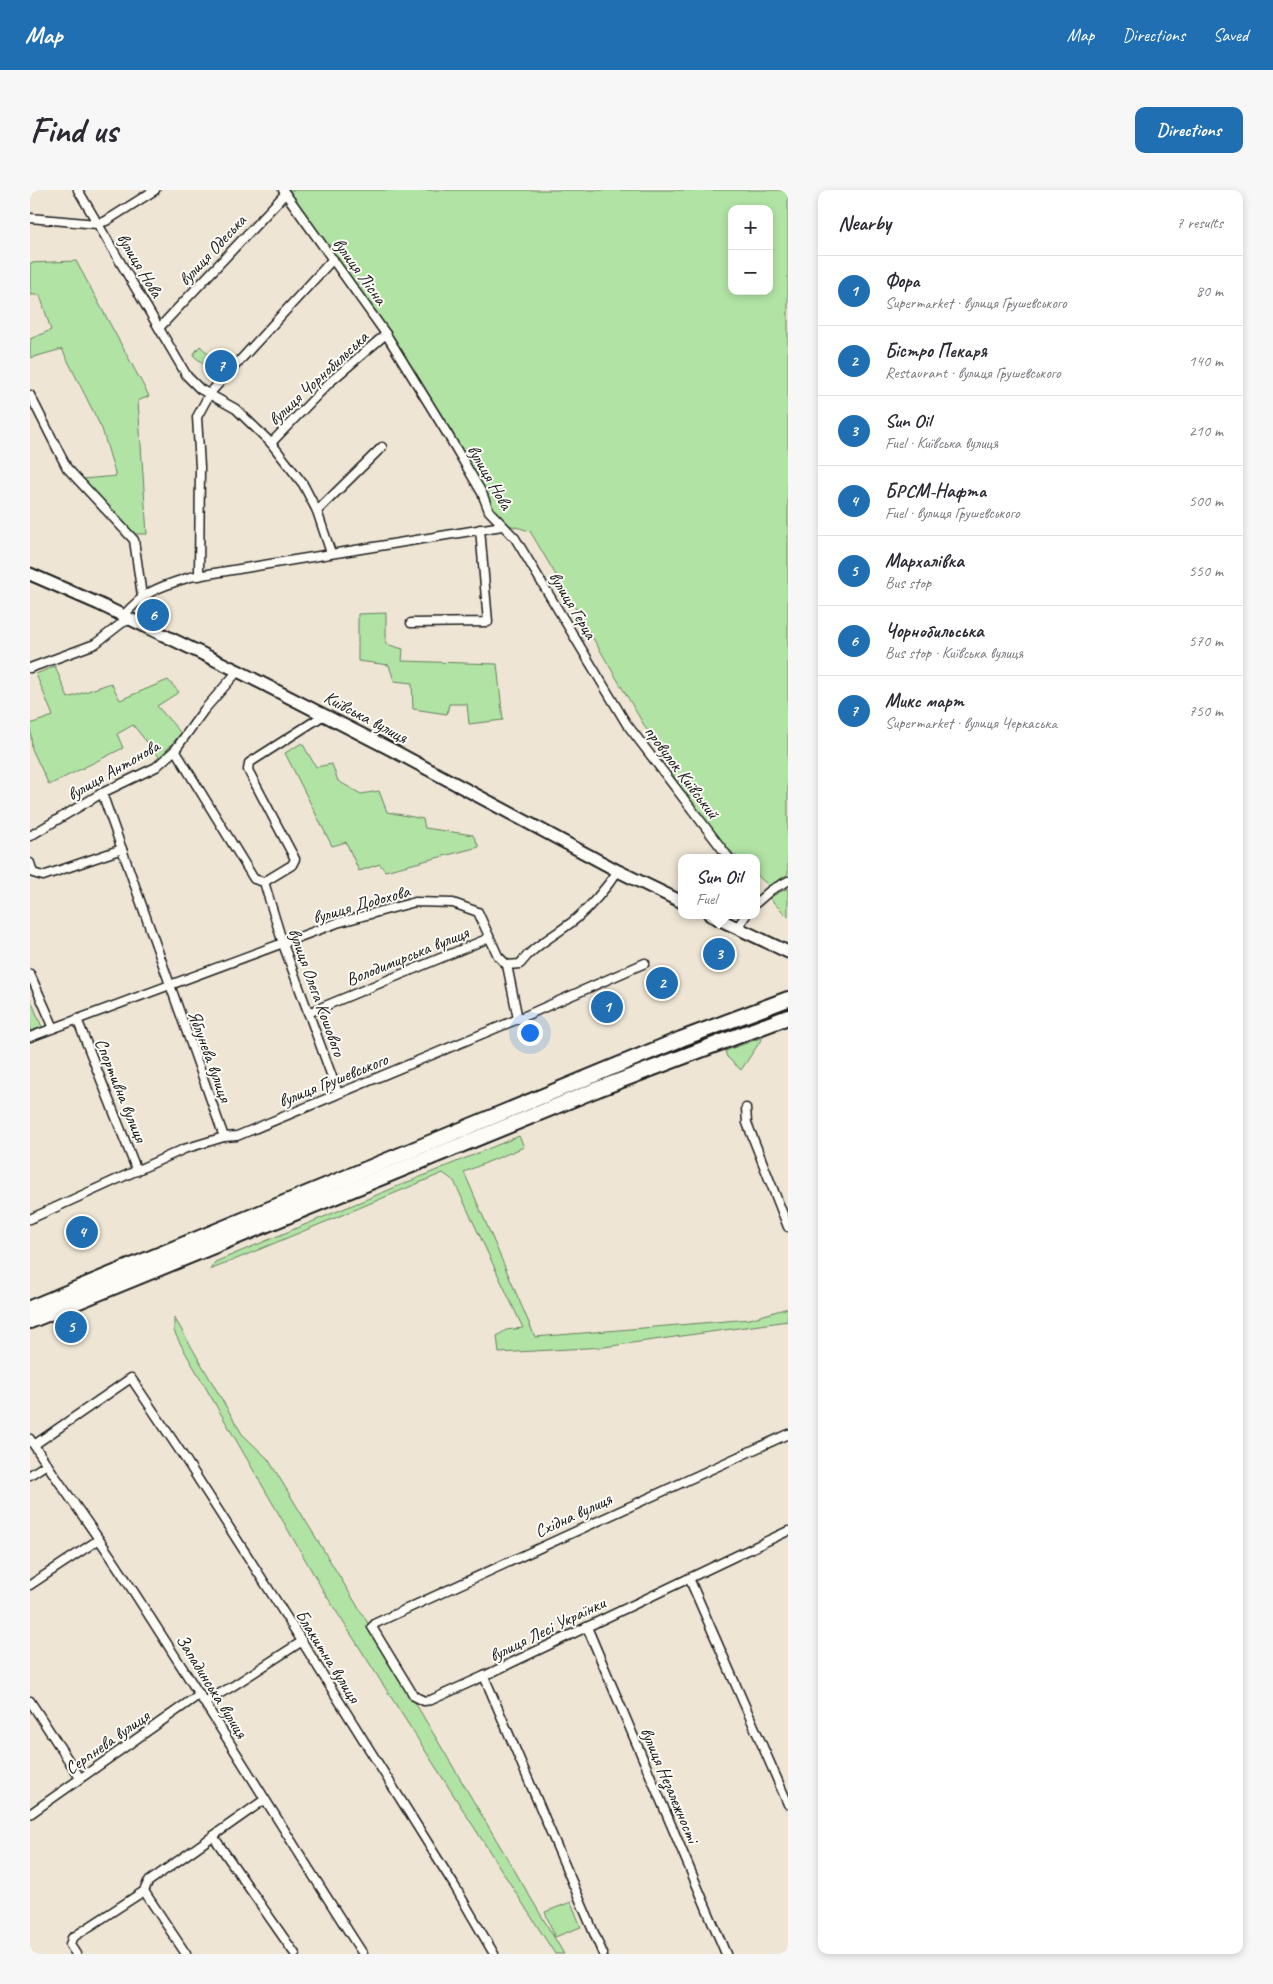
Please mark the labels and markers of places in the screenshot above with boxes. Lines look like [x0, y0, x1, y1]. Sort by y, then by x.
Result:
pin: 7 [205, 347, 237, 385]
pin: 6 [137, 596, 169, 634]
pin: 3 [703, 935, 735, 973]
pin: 2 [646, 964, 678, 1002]
pin: 1 [591, 988, 623, 1026]
pin: 4 [66, 1213, 98, 1251]
pin: 5 [55, 1308, 87, 1346]

